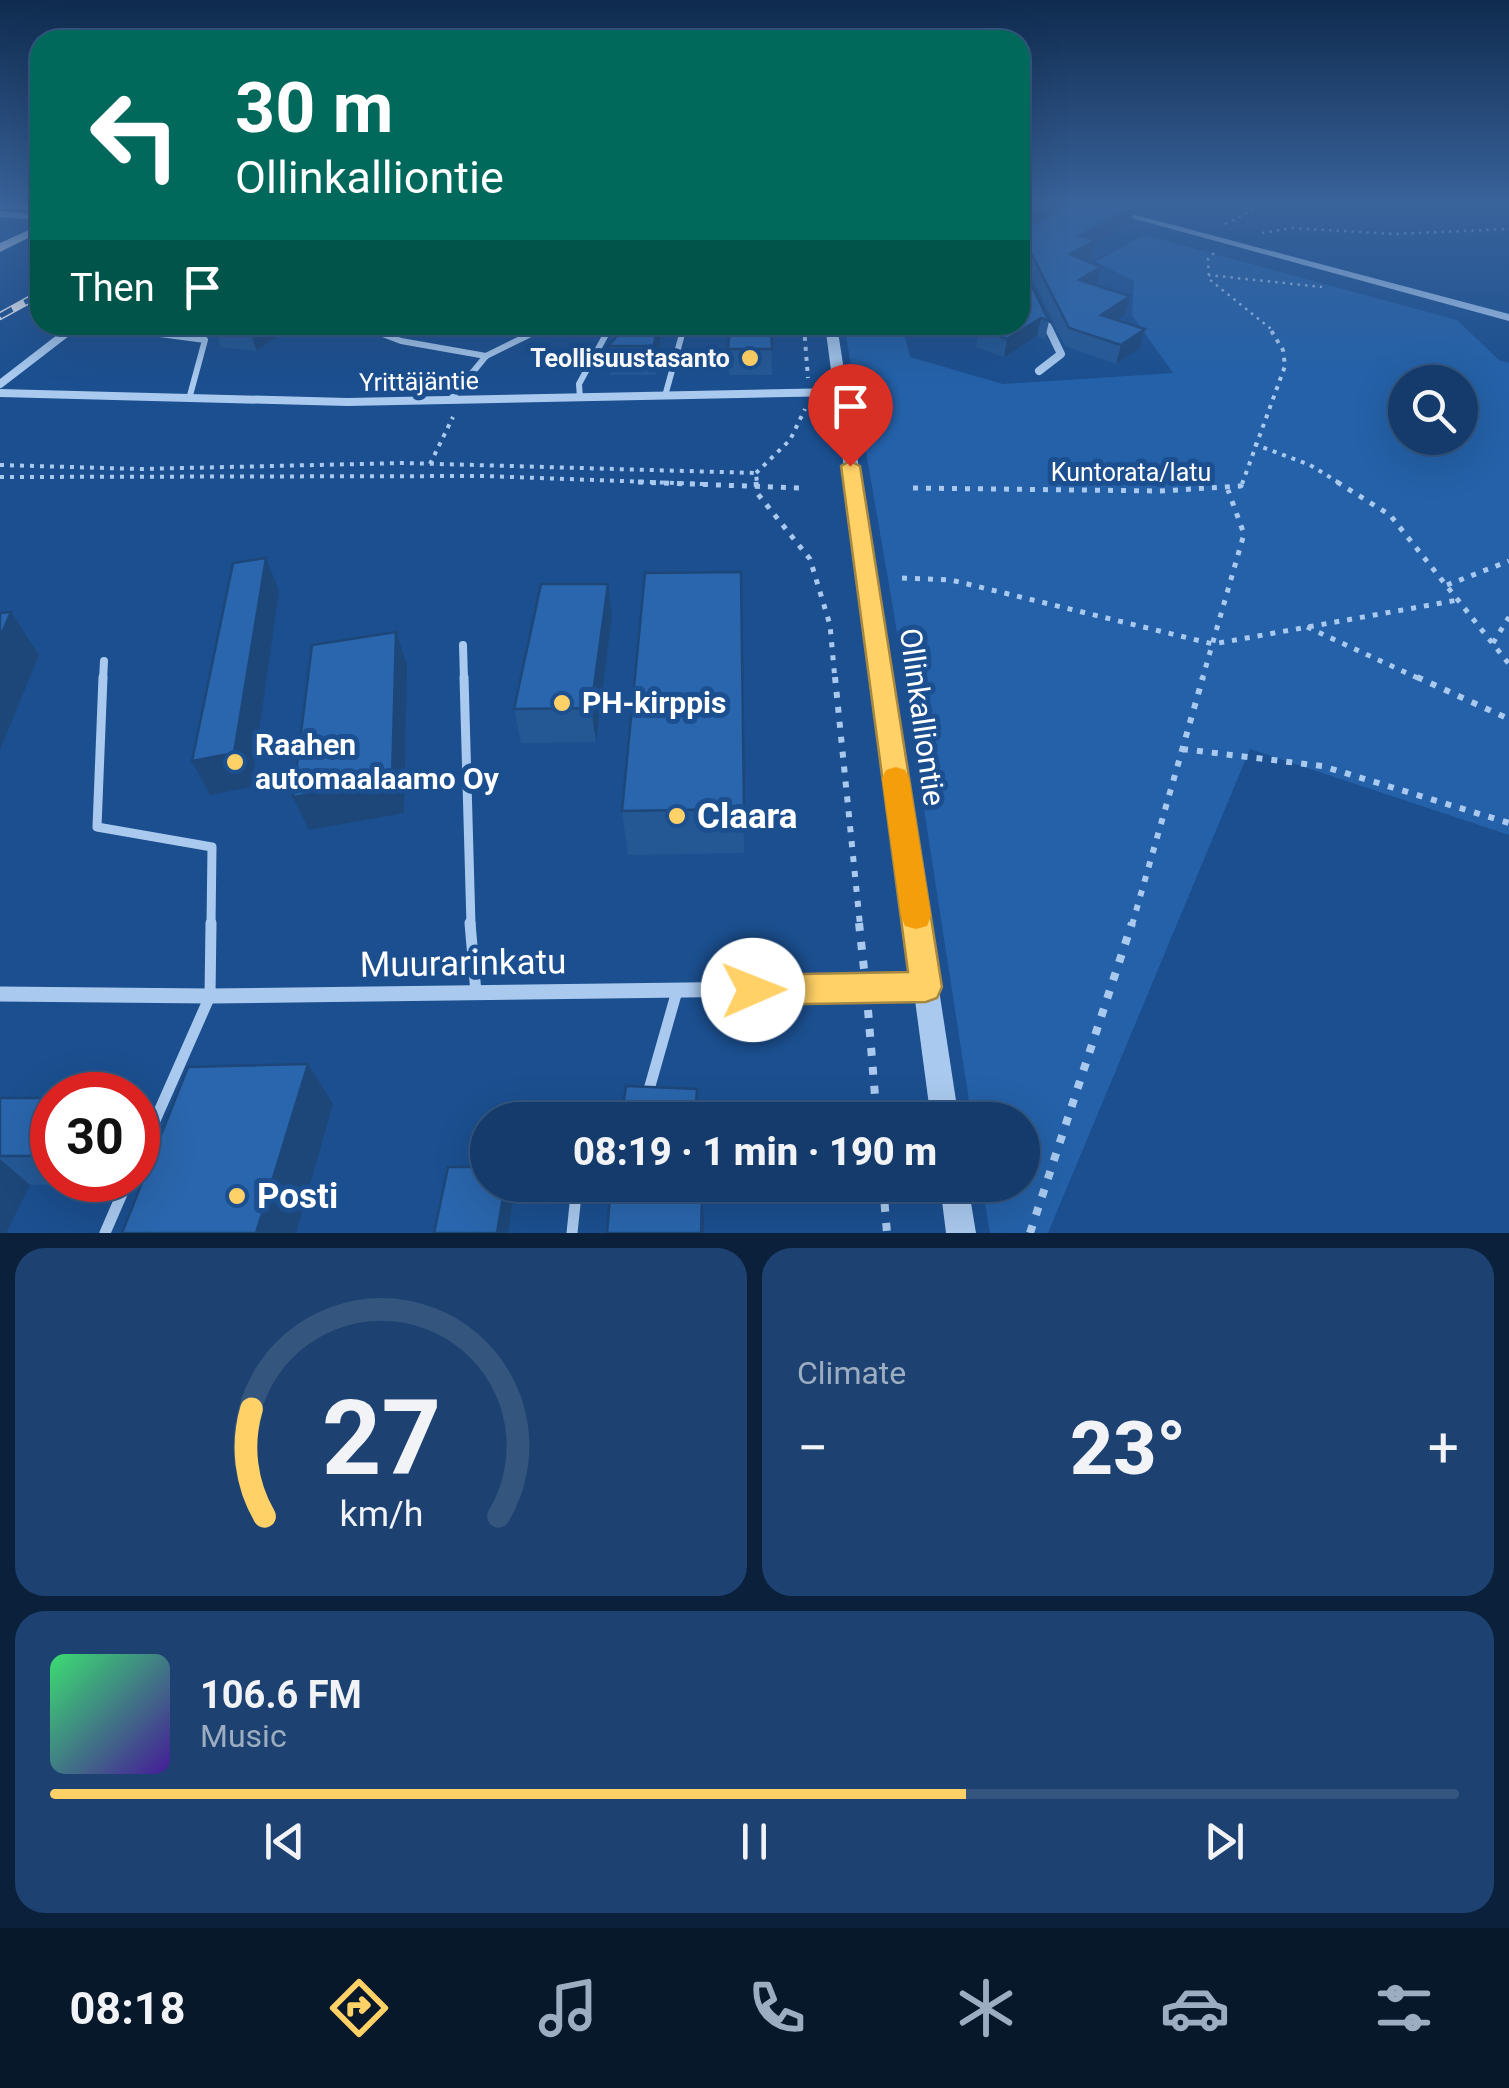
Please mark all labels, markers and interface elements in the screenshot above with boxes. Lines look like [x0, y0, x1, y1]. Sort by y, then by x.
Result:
text: 30 m [235, 67, 393, 149]
icon: left [70, 70, 200, 200]
text: Ollinkalliontie [235, 151, 504, 204]
icon: arrive [175, 260, 230, 315]
text: Then [70, 266, 155, 310]
place label: Teollisuustasanto [530, 344, 730, 373]
marker: Teollisuustasanto [739, 347, 761, 369]
pin [808, 364, 893, 467]
map controls [1388, 365, 1478, 455]
button: search [1388, 365, 1478, 455]
street label: Yrittäjäntie [359, 366, 479, 397]
icon: arrive [823, 379, 878, 434]
street label: Kuntorata/latu [1051, 458, 1211, 487]
street label: Ollinkalliontie [893, 626, 952, 808]
place label: PH-kirppis [582, 685, 726, 720]
marker: PH-kirppis [551, 692, 573, 714]
place label: Raahen automaalaamo Oy [255, 727, 500, 796]
marker: Raahen automaalaamo Oy [224, 751, 246, 773]
place label: Claara [697, 796, 798, 837]
marker: Claara [666, 805, 688, 827]
position arrow [701, 938, 805, 1042]
street label: Muurarinkatu [359, 941, 567, 986]
speed limit sign: 30 [30, 1072, 160, 1202]
text: 08:19 · 1 min · 190 m [573, 1130, 937, 1174]
place label: Posti [257, 1176, 338, 1217]
marker: Posti [226, 1185, 248, 1207]
text: Climate [797, 1354, 906, 1392]
text: 27 [321, 1378, 441, 1499]
text: 23° [1070, 1404, 1186, 1492]
text: − [797, 1416, 828, 1480]
text: + [1428, 1416, 1459, 1480]
text: km/h [339, 1493, 423, 1535]
text: 106.6 FM [200, 1673, 362, 1717]
text: Music [200, 1717, 287, 1755]
icon: previous [257, 1814, 312, 1869]
icon: pause [727, 1814, 782, 1869]
icon: next [1197, 1814, 1252, 1869]
icon: directions [324, 1973, 394, 2043]
icon: music [533, 1973, 603, 2043]
icon: phone [742, 1973, 812, 2043]
icon: climate [951, 1973, 1021, 2043]
icon: car [1160, 1973, 1230, 2043]
icon: filters [1369, 1973, 1439, 2043]
text: 08:18 [70, 1982, 185, 2035]

